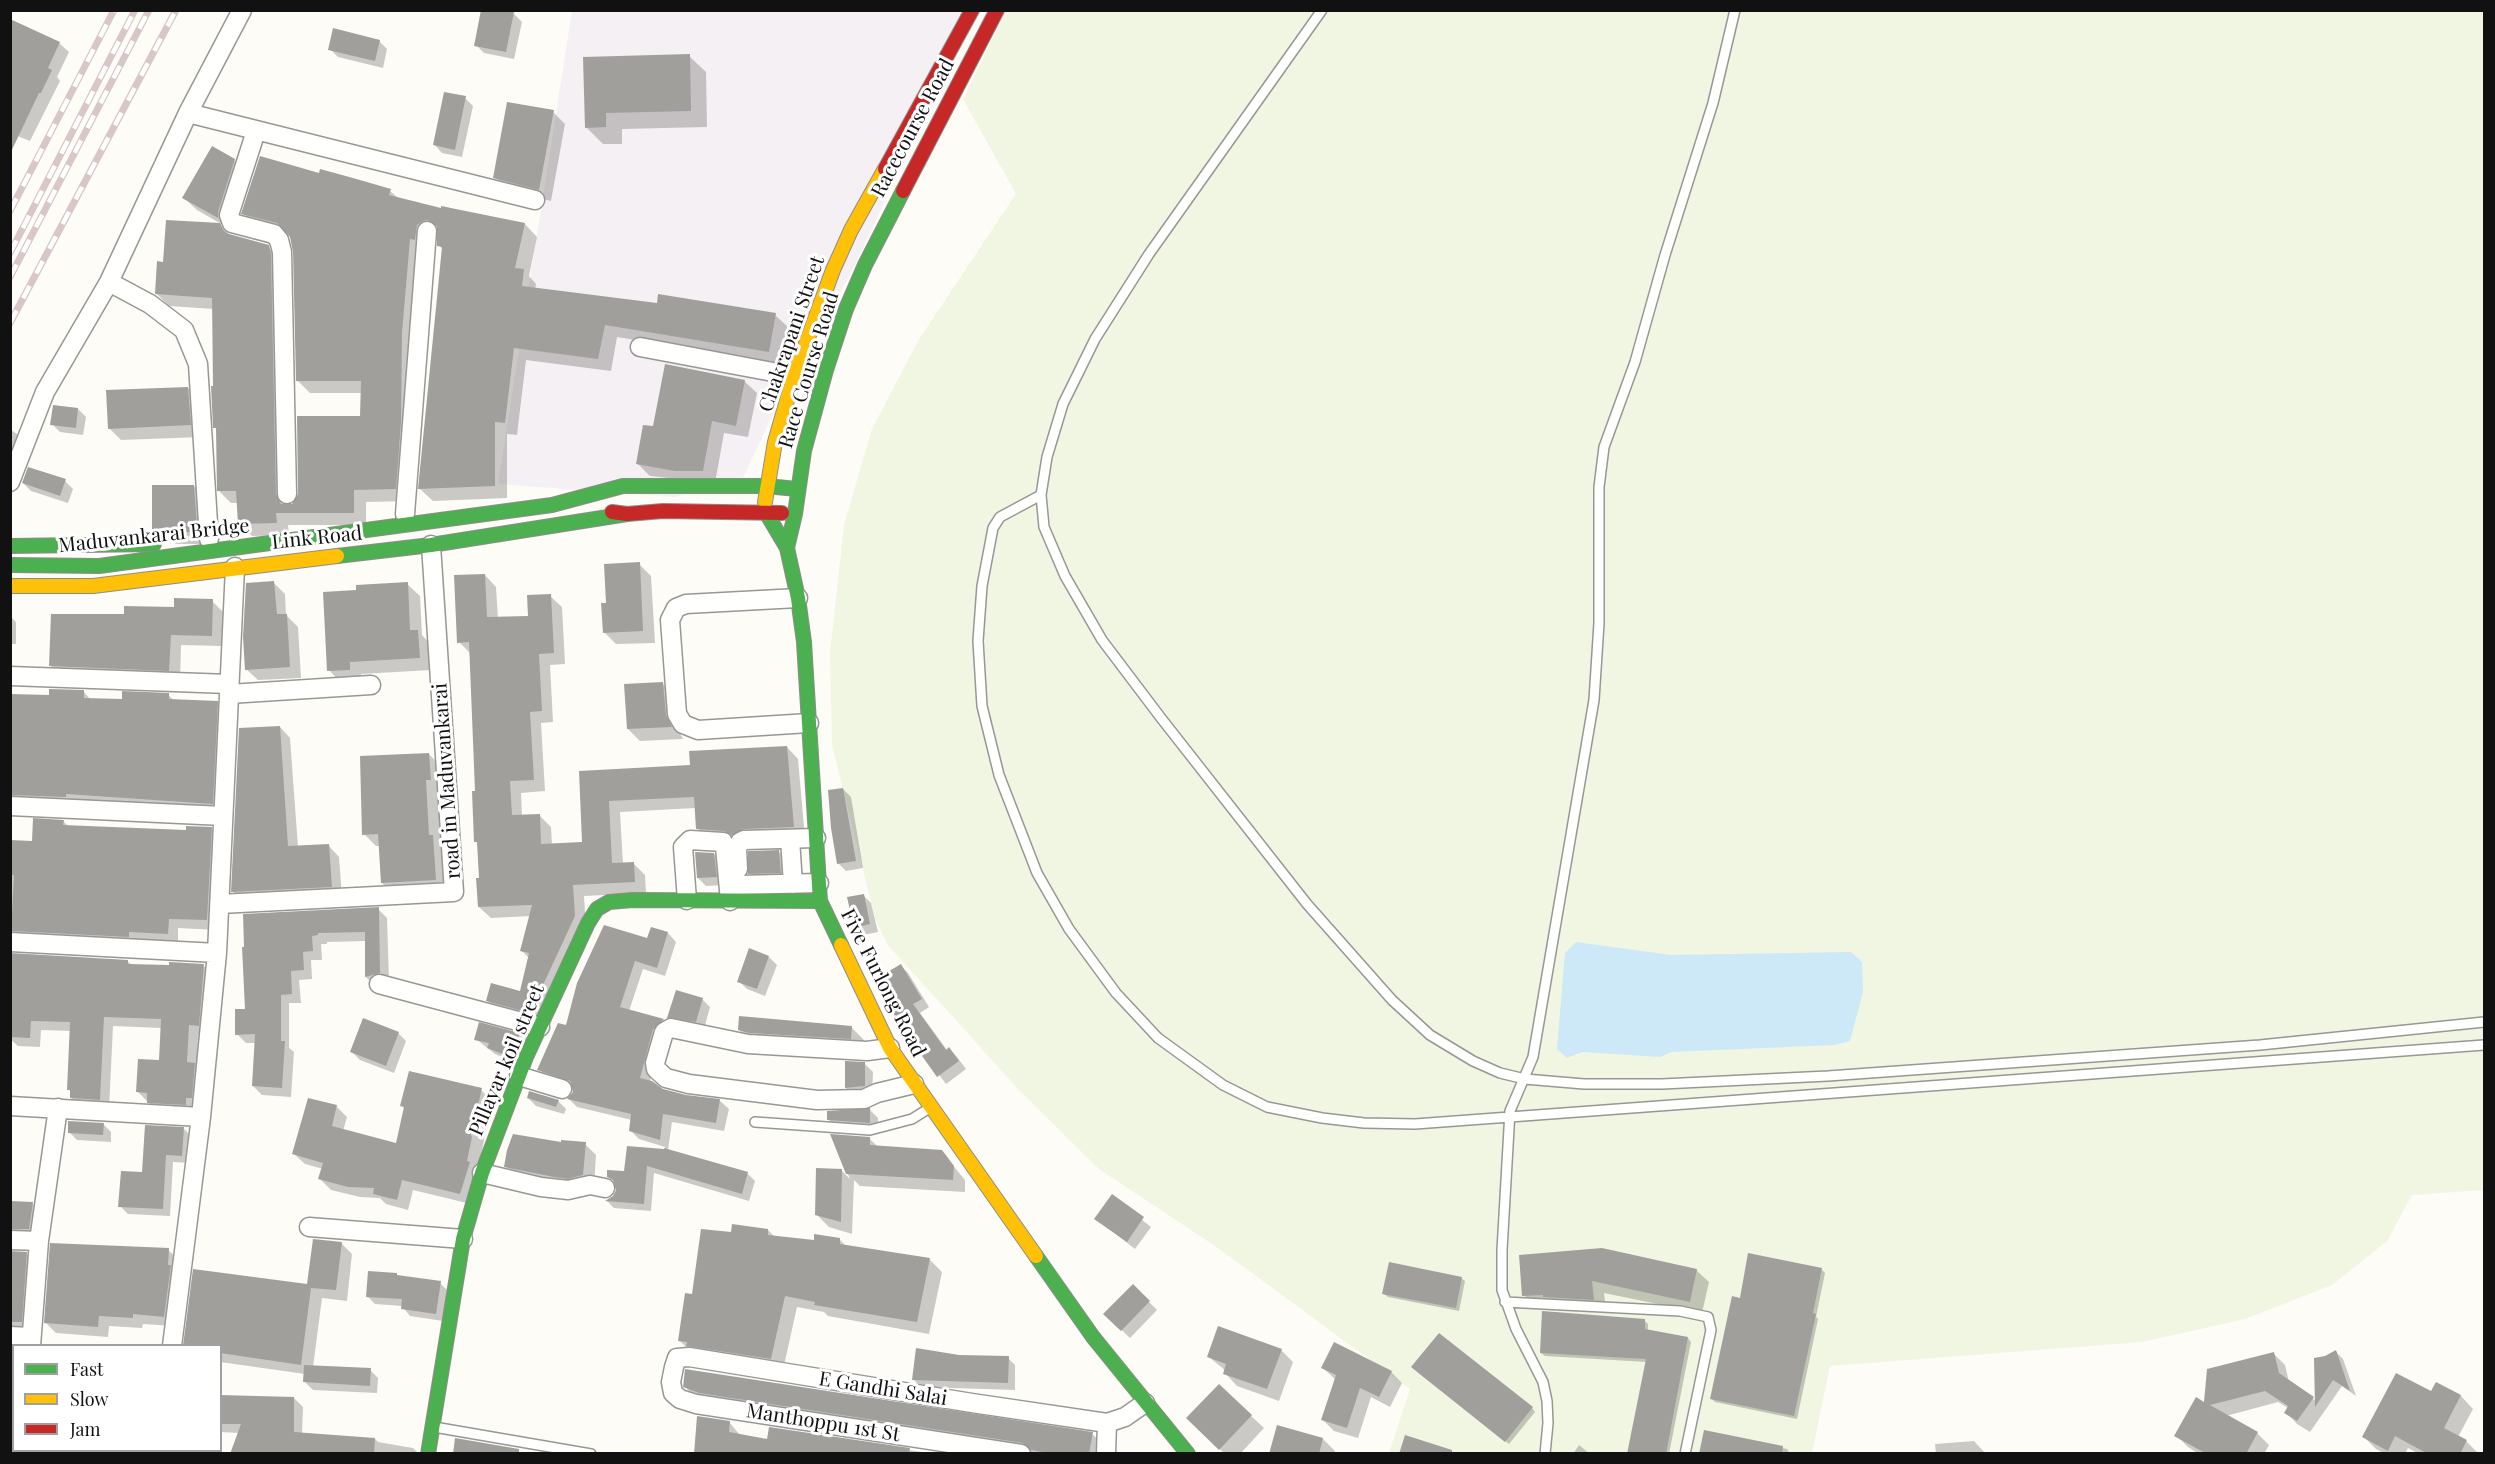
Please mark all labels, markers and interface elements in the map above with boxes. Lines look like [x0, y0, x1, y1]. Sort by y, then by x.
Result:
street label: Racecourse Road [866, 55, 960, 201]
street label: Chakrapani Street [754, 253, 830, 415]
street label: Race Course Road [774, 289, 844, 451]
street label: Maduvankarai Bridge [57, 514, 251, 558]
street label: Link Road [270, 521, 364, 555]
street label: road in Maduvankarai [428, 682, 466, 880]
street label: Five Furlong Road [835, 905, 931, 1061]
street label: Pillayar koil street [464, 981, 550, 1139]
legend [12, 1344, 222, 1452]
text: Fast [70, 1357, 103, 1381]
street label: E Gandhi Salai [817, 1367, 949, 1411]
text: Slow [70, 1387, 108, 1411]
street label: Manthoppu 1st St [745, 1399, 901, 1447]
text: Jam [70, 1417, 100, 1441]

